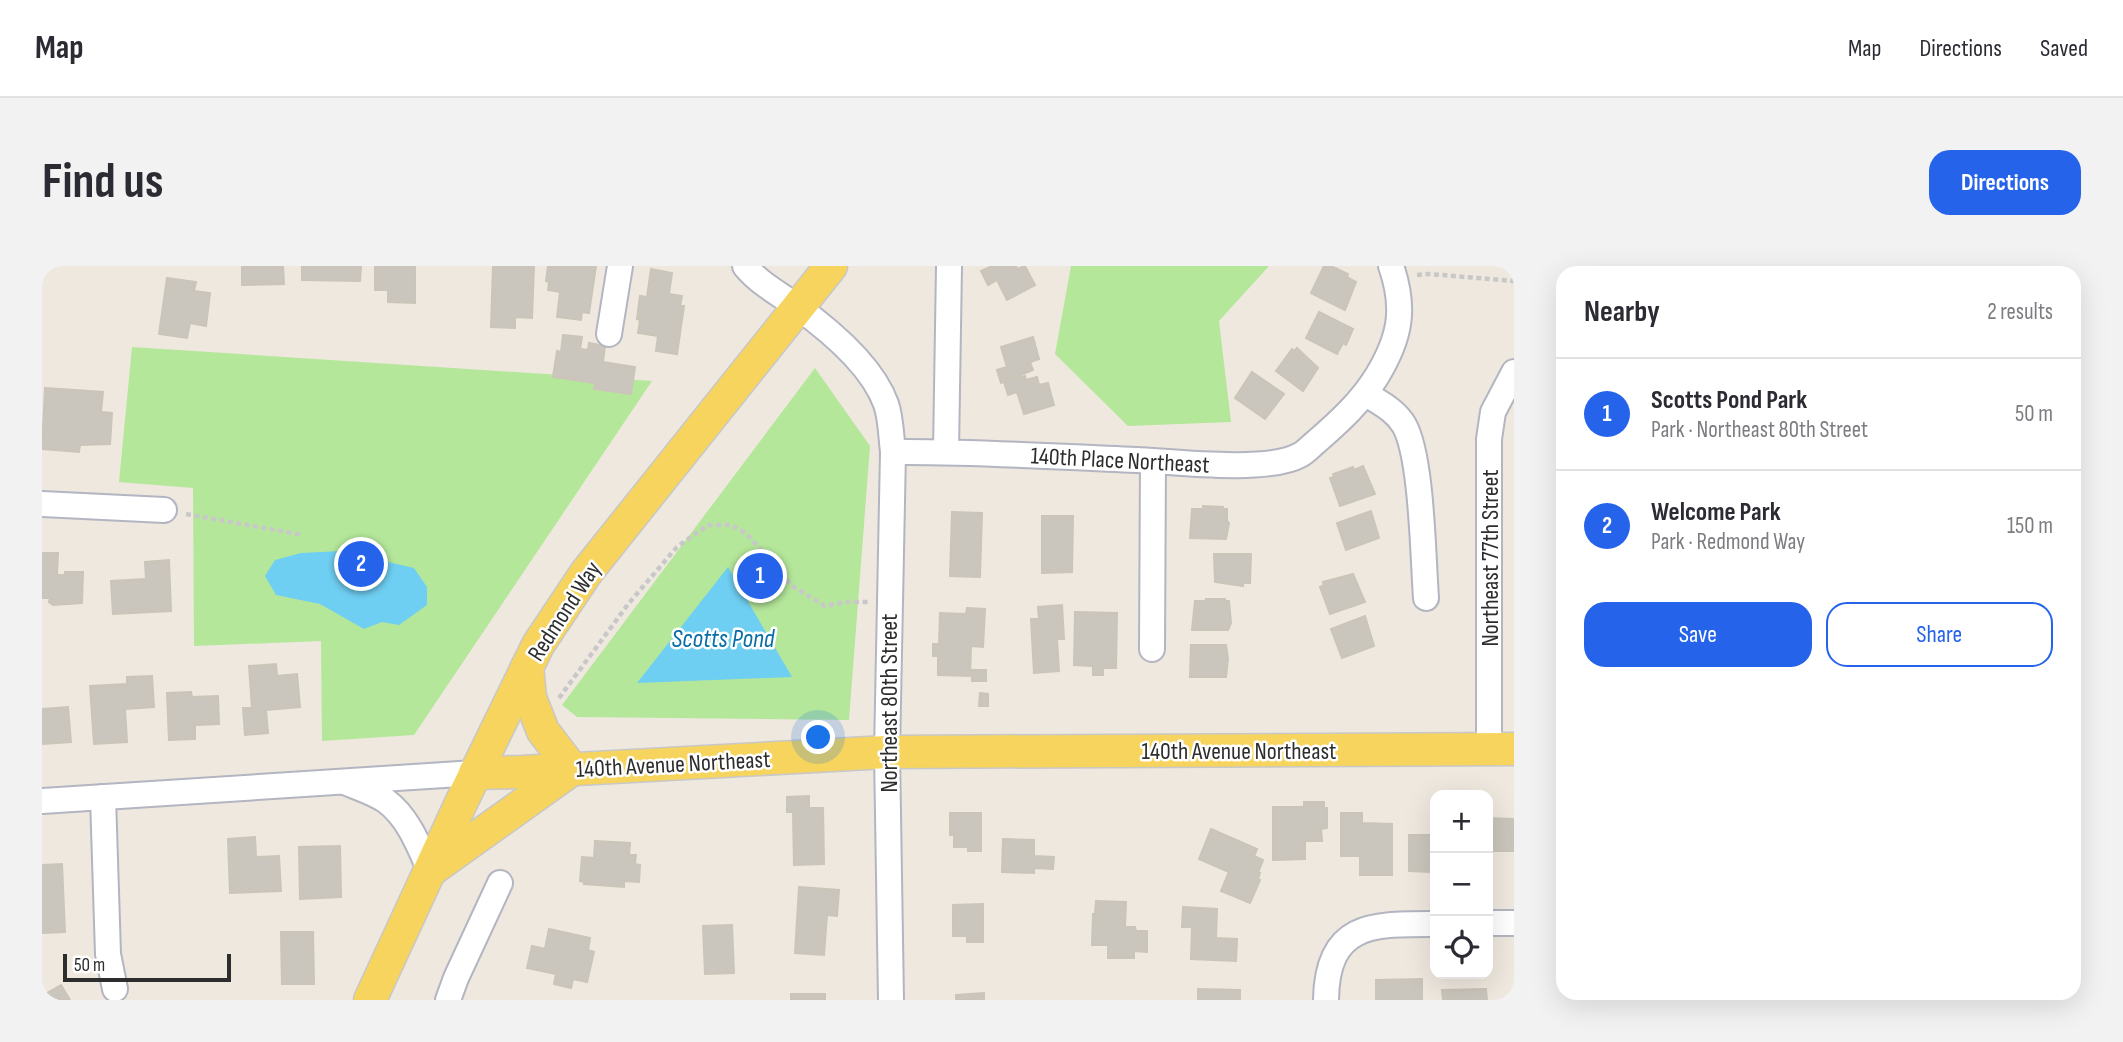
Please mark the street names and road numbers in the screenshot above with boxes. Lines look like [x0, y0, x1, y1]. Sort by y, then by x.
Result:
street label: 140th Place Northeast [1030, 441, 1210, 480]
street label: Northeast 77th Street [1476, 469, 1505, 647]
street label: Redmond Way [521, 556, 607, 667]
street label: Northeast 80th Street [875, 614, 904, 792]
street label: 140th Avenue Northeast [1142, 737, 1336, 766]
street label: 140th Avenue Northeast [575, 745, 771, 784]

